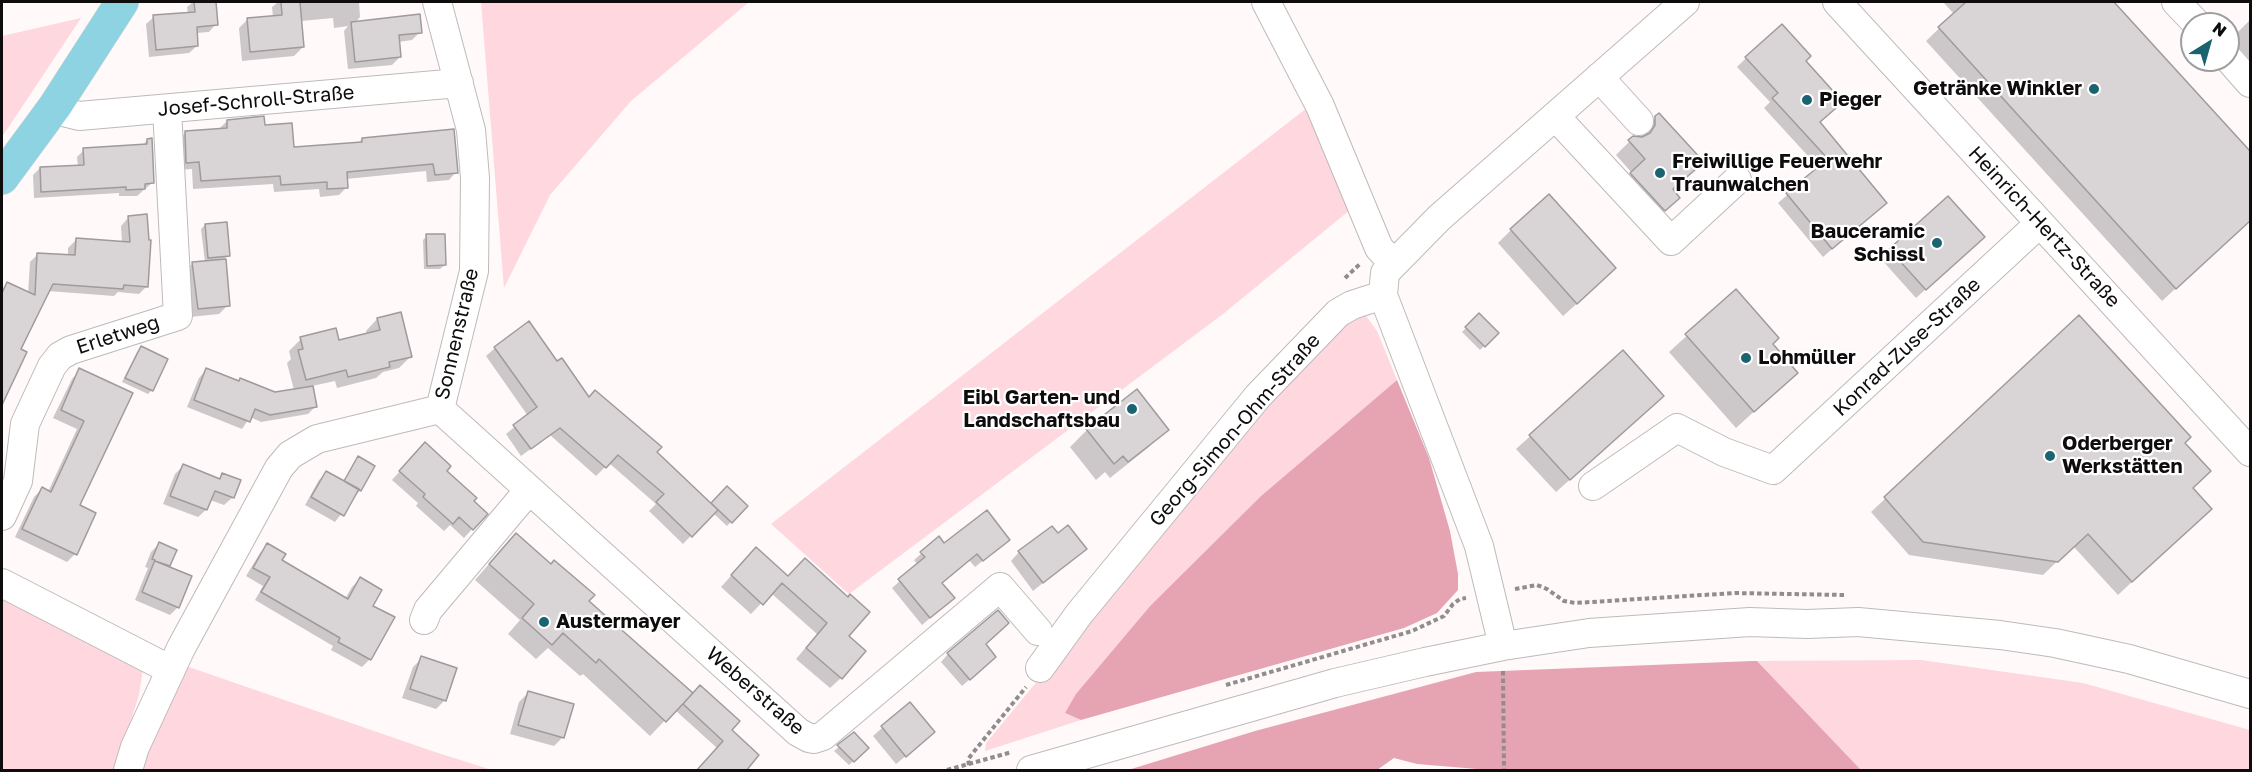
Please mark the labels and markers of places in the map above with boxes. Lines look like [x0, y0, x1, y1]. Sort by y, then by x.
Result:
place label: Getränke Winkler [1913, 77, 2082, 101]
marker: Getränke Winkler [2087, 82, 2101, 96]
place label: Pieger [1819, 88, 1882, 112]
marker: Pieger [1800, 93, 1814, 107]
place label: Freiwillige Feuerwehr Traunwalchen [1672, 150, 1882, 197]
marker: Freiwillige Feuerwehr Traunwalchen [1653, 166, 1667, 180]
place label: Bauceramic Schissl [1811, 220, 1925, 267]
marker: Bauceramic Schissl [1930, 236, 1944, 250]
place label: Lohmüller [1758, 346, 1856, 370]
marker: Lohmüller [1739, 351, 1753, 365]
place label: Eibl Garten- und Landschaftsbau [963, 386, 1120, 433]
marker: Eibl Garten- und Landschaftsbau [1125, 402, 1139, 416]
place label: Oderberger Werkstätten [2062, 432, 2183, 479]
marker: Oderberger Werkstätten [2043, 449, 2057, 463]
place label: Austermayer [556, 610, 680, 634]
marker: Austermayer [537, 615, 551, 629]

